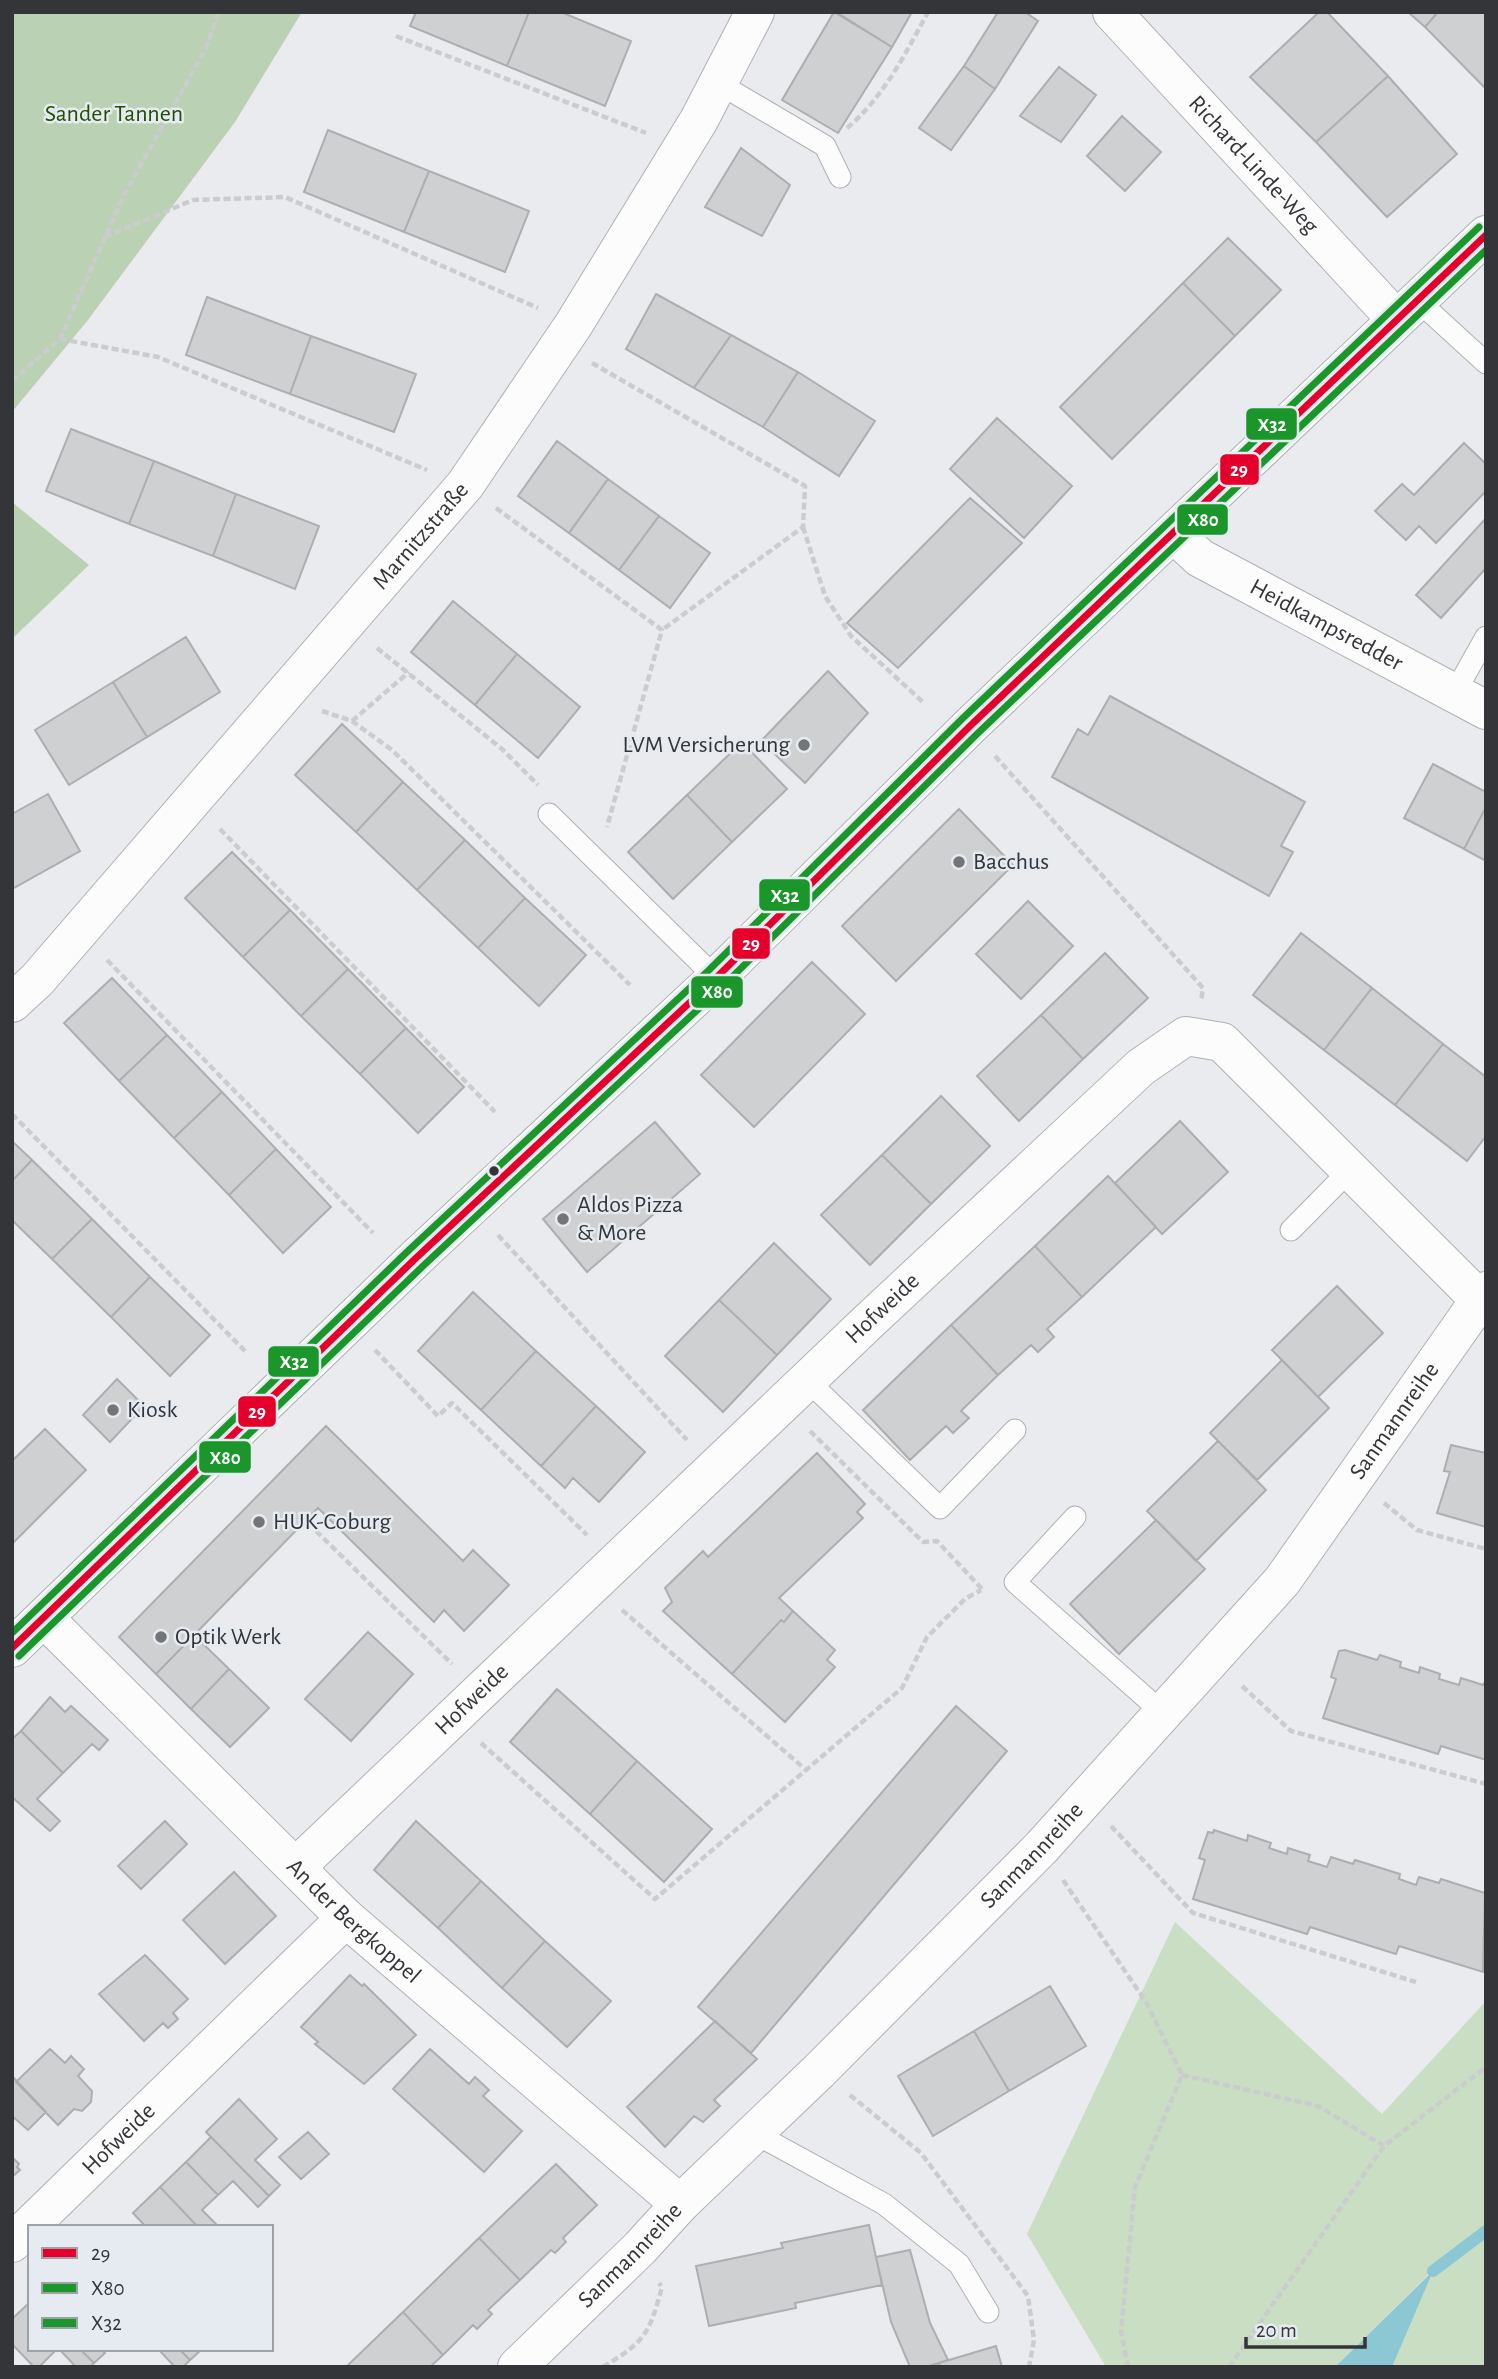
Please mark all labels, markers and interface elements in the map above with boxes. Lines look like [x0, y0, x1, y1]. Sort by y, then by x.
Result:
street label: Richard-Linde-Weg [1184, 91, 1323, 239]
park label: Sander Tannen [45, 102, 183, 126]
line badge: X32 [1245, 407, 1298, 441]
text: X32 [1258, 416, 1287, 435]
line badge: 29 [1219, 453, 1260, 486]
text: 29 [1230, 461, 1248, 480]
street label: Marnitzstraße [369, 478, 473, 594]
line badge: X80 [1176, 503, 1229, 536]
text: X80 [1187, 511, 1219, 530]
street label: Heidkampsredder [1246, 575, 1407, 676]
place label: LVM Versicherung [622, 733, 790, 757]
marker: LVM Versicherung [796, 737, 812, 753]
place label: Bacchus [973, 850, 1049, 874]
marker: Bacchus [951, 854, 967, 870]
line badge: X32 [758, 878, 811, 912]
text: X32 [771, 887, 800, 906]
line badge: 29 [731, 927, 771, 960]
text: 29 [742, 935, 760, 954]
line badge: X80 [690, 975, 744, 1009]
text: X80 [701, 983, 733, 1002]
unlabelled marker [487, 1164, 501, 1178]
place label: Aldos Pizza & More [577, 1193, 683, 1245]
marker: Aldos Pizza & More [555, 1211, 571, 1227]
street label: Hofweide [841, 1269, 924, 1348]
line badge: X32 [267, 1345, 320, 1378]
text: X32 [280, 1353, 309, 1372]
street label: Sanmannreihe [1346, 1358, 1444, 1484]
line badge: 29 [237, 1395, 277, 1428]
place label: Kiosk [127, 1398, 178, 1422]
marker: Kiosk [105, 1402, 121, 1418]
text: 29 [248, 1403, 266, 1422]
line badge: X80 [198, 1440, 252, 1474]
text: X80 [209, 1449, 241, 1468]
place label: HUK-Coburg [273, 1510, 391, 1534]
marker: HUK-Coburg [251, 1514, 267, 1530]
place label: Optik Werk [175, 1625, 281, 1649]
marker: Optik Werk [153, 1629, 169, 1645]
street label: Hofweide [431, 1659, 513, 1740]
street label: Sanmannreihe [976, 1798, 1088, 1913]
street label: An der Bergkoppel [282, 1854, 425, 1988]
street label: Hofweide [78, 2099, 160, 2179]
street label: Sanmannreihe [574, 2198, 687, 2313]
legend [28, 2225, 273, 2351]
text: 29 [91, 2243, 110, 2264]
text: X80 [91, 2278, 125, 2299]
scale bar [1246, 2306, 1365, 2350]
text: X32 [91, 2313, 122, 2334]
text: 20 m [1256, 2320, 1297, 2341]

